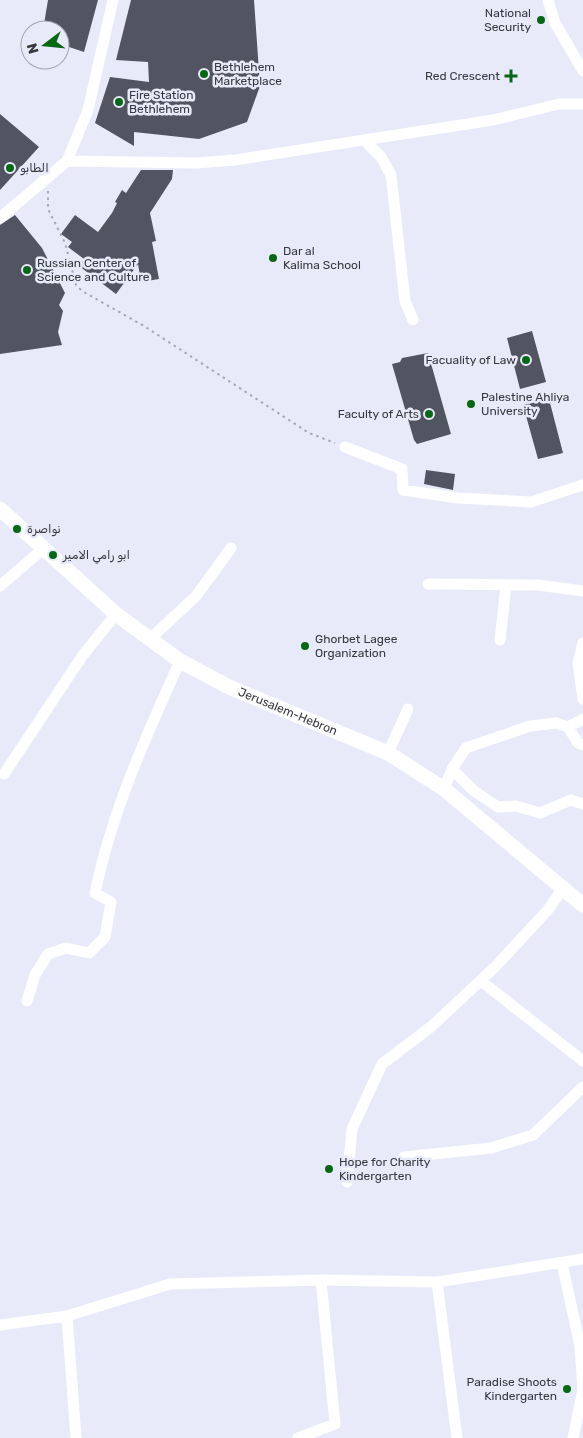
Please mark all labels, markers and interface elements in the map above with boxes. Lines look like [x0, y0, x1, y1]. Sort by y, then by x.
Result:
place label: National Security [484, 6, 531, 34]
marker: National Security [535, 14, 547, 26]
north arrow [20, 20, 70, 70]
text: N [23, 41, 43, 56]
place label: Bethlehem Marketplace [214, 60, 282, 88]
marker: Bethlehem Marketplace [198, 68, 210, 80]
place label: Red Crescent [425, 69, 500, 83]
marker: Red Crescent [504, 69, 518, 83]
place label: Fire Station Bethlehem [129, 88, 194, 116]
marker: Fire Station Bethlehem [113, 96, 125, 108]
place label: الطابو [20, 161, 49, 176]
marker: الطابو [4, 162, 16, 174]
place label: Dar al Kalima School [283, 244, 361, 272]
marker: Dar al Kalima School [267, 252, 279, 264]
place label: Russian Center of Science and Culture [37, 256, 150, 284]
marker: Russian Center of Science and Culture [21, 264, 33, 276]
place label: Facuality of Law [425, 353, 516, 367]
marker: Facuality of Law [520, 354, 532, 366]
place label: Palestine Ahliya University [481, 390, 569, 418]
marker: Palestine Ahliya University [465, 398, 477, 410]
place label: Faculty of Arts [338, 407, 419, 421]
marker: Faculty of Arts [423, 408, 435, 420]
place label: نواصرة [27, 522, 61, 537]
marker: نواصرة [11, 523, 23, 535]
place label: ابو رامي الامير [62, 548, 130, 564]
marker: ابو رامي الامير [47, 549, 59, 561]
place label: Ghorbet Lagee Organization [315, 632, 398, 660]
marker: Ghorbet Lagee Organization [299, 640, 311, 652]
street label: Jerusalem-Hebron [236, 685, 339, 738]
place label: Hope for Charity Kindergarten [339, 1155, 431, 1183]
marker: Hope for Charity Kindergarten [323, 1163, 335, 1175]
place label: Paradise Shoots Kindergarten [467, 1375, 557, 1403]
marker: Paradise Shoots Kindergarten [561, 1383, 573, 1395]

